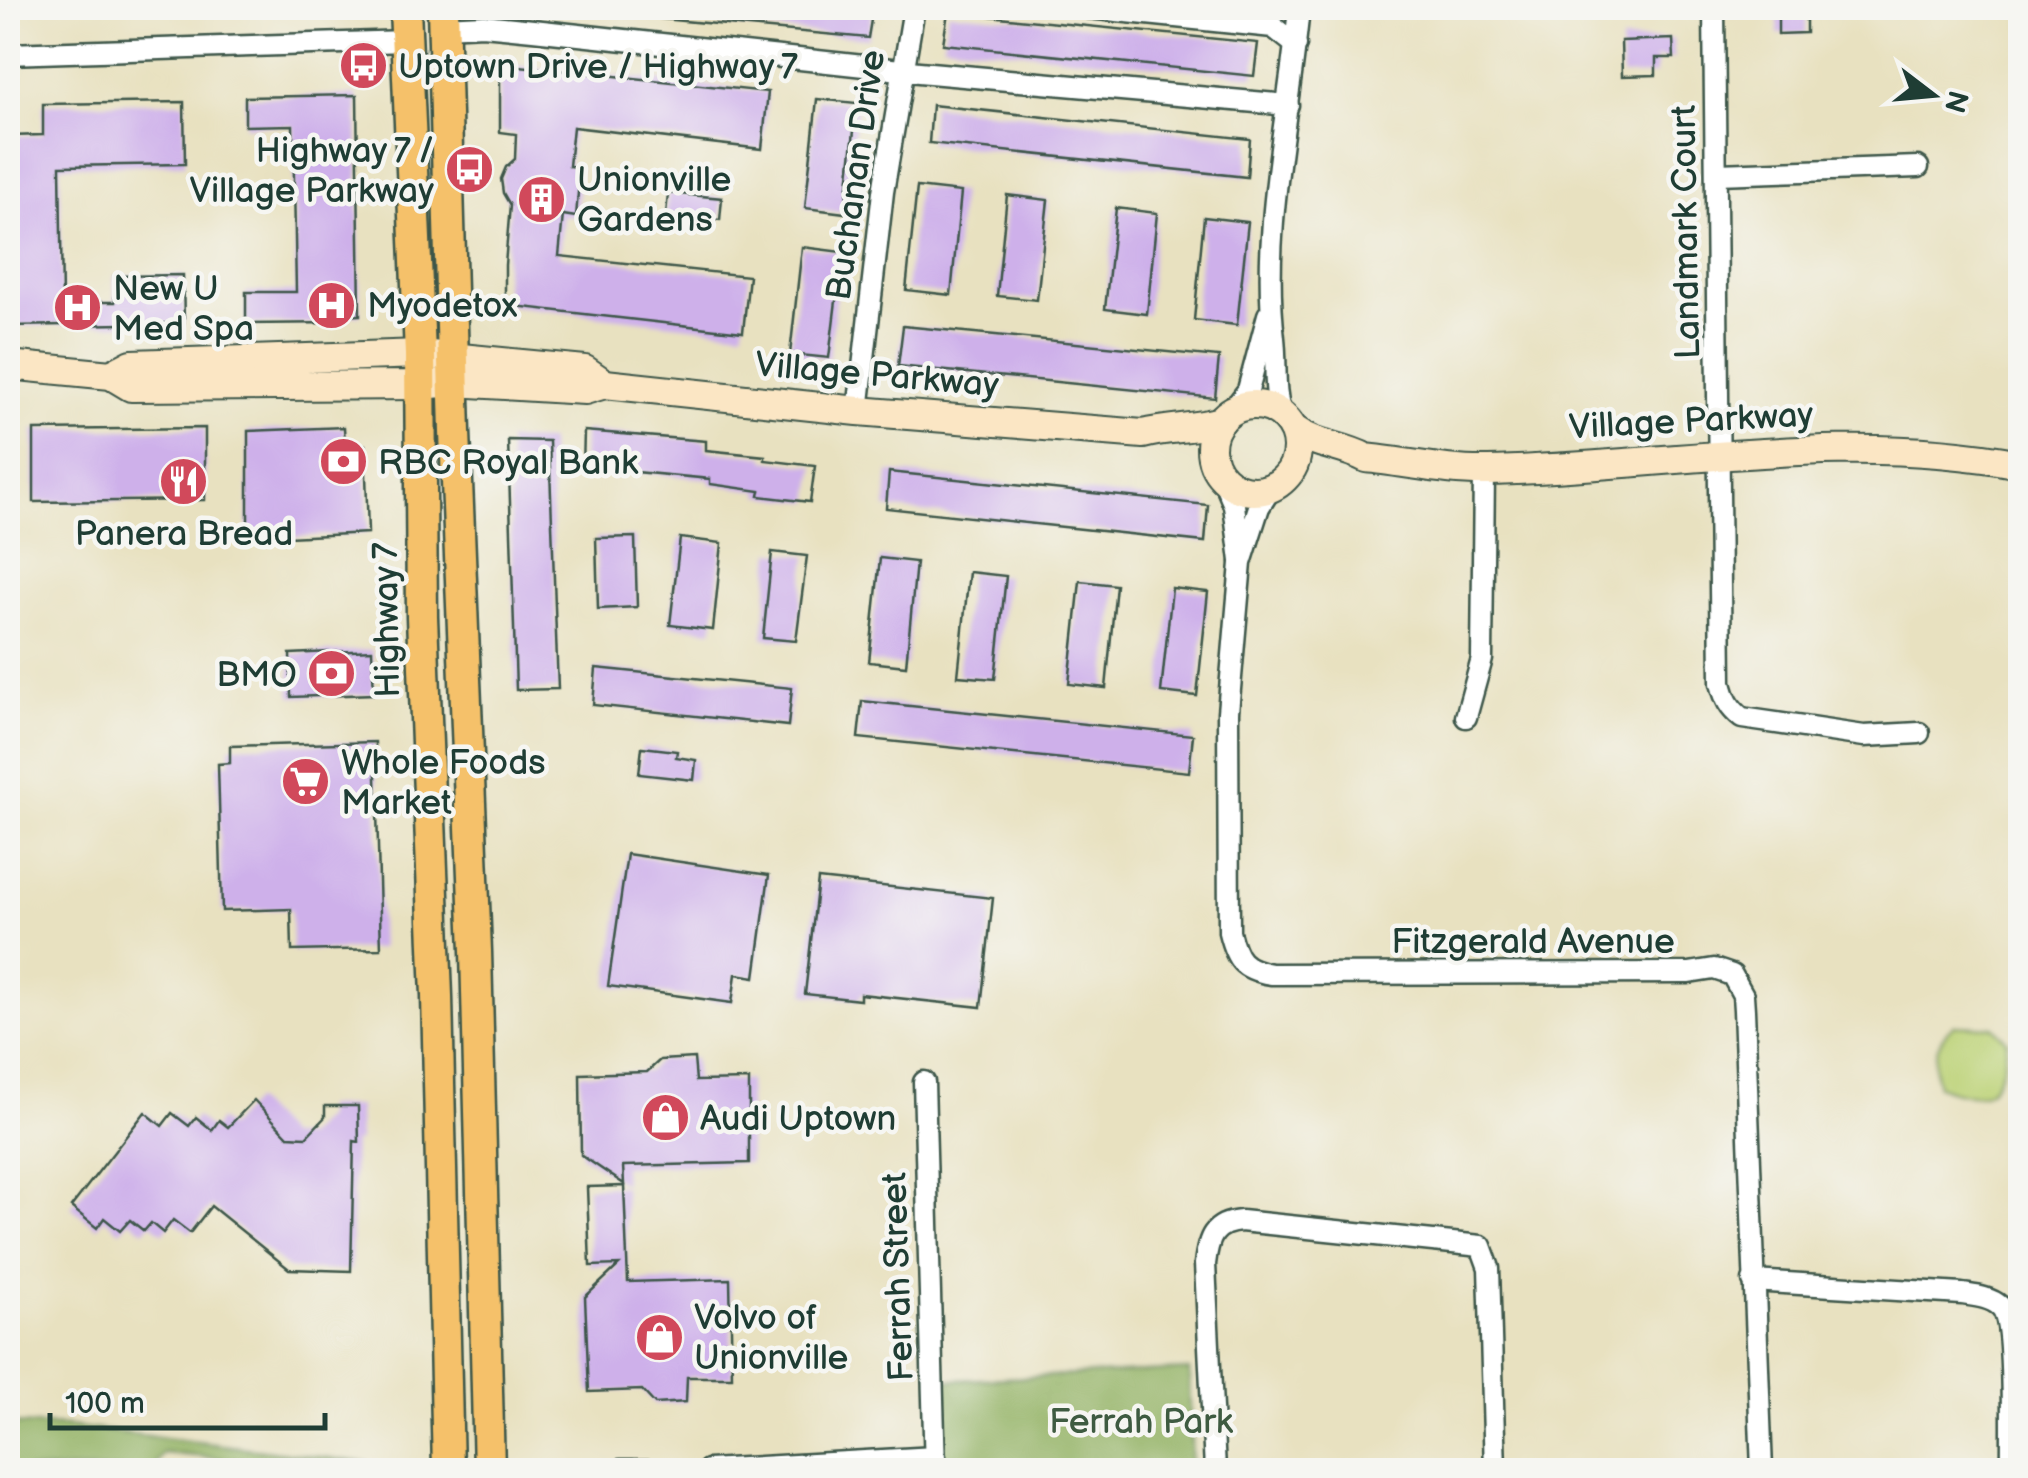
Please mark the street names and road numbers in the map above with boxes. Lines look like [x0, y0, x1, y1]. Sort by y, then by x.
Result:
street label: Buchanan Drive [818, 47, 895, 303]
street label: Landmark Court [1663, 104, 1710, 360]
street label: Village Parkway [753, 343, 1001, 408]
street label: Village Parkway [1568, 394, 1814, 449]
street label: Highway 7 [365, 542, 410, 698]
street label: Fitzgerald Avenue [1391, 921, 1675, 964]
street label: Ferrah Street [873, 1171, 924, 1382]

